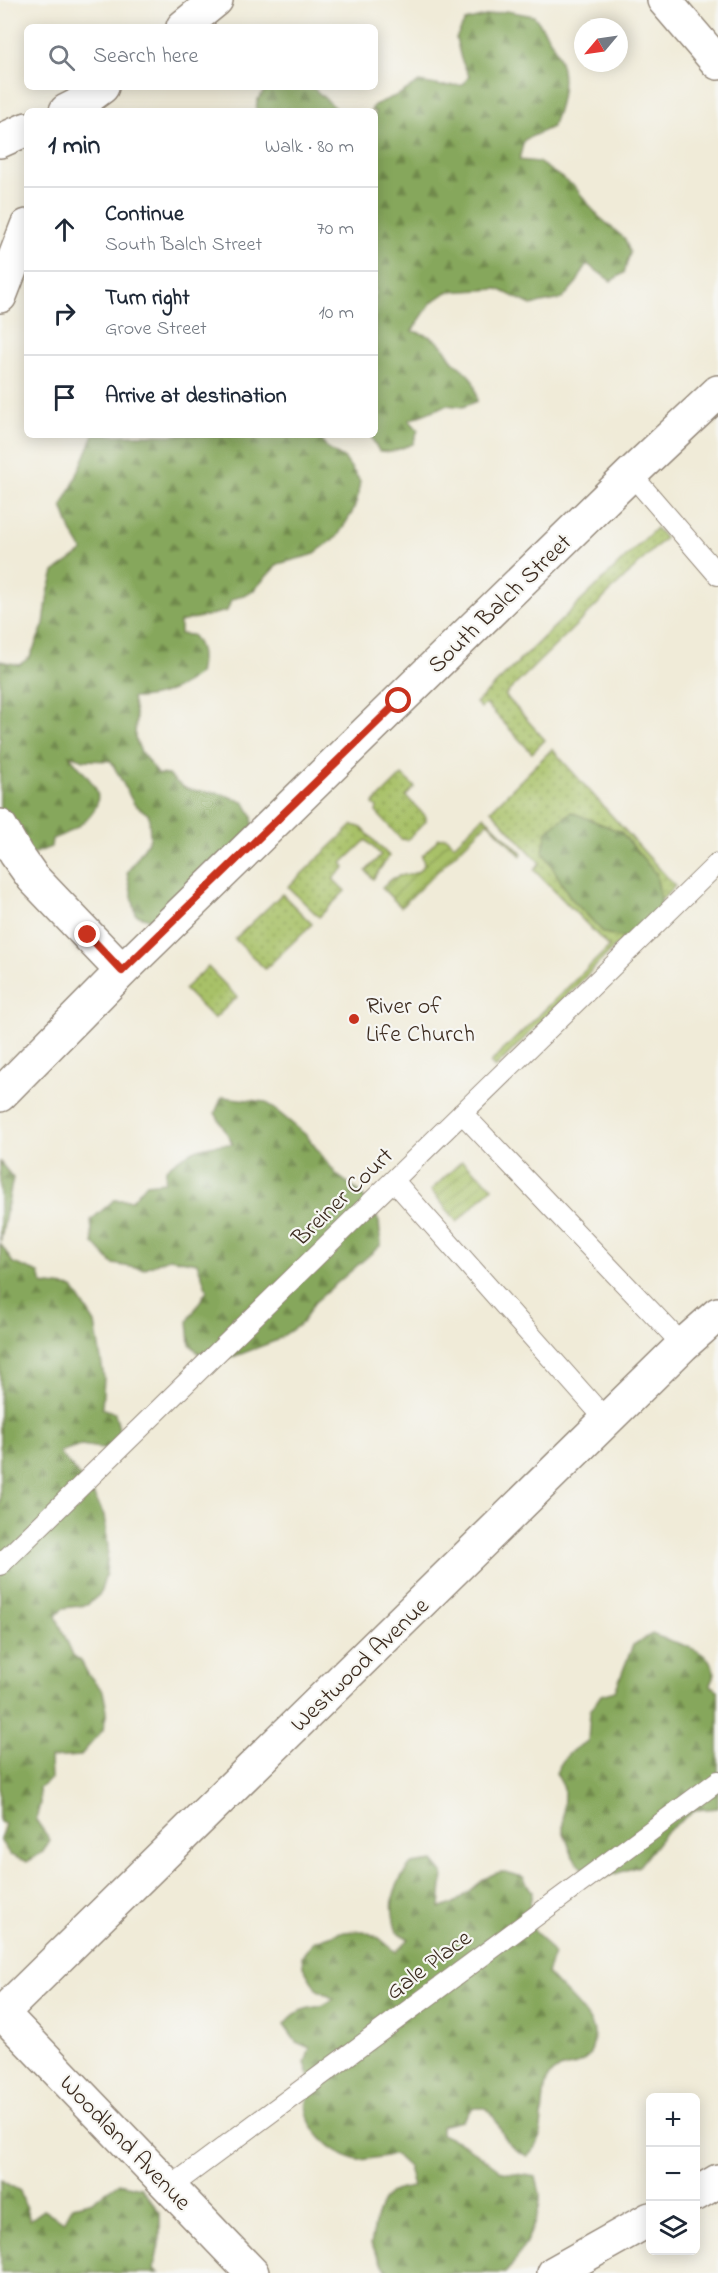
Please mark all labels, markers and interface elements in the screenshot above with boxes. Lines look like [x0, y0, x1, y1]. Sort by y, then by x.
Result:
north arrow [574, 18, 628, 72]
search box [24, 24, 378, 90]
icon: search [45, 41, 78, 74]
text: Search here [93, 41, 198, 73]
text: 1 min [48, 128, 100, 166]
text: Walk · 80 m [265, 133, 354, 162]
text: Continue [105, 199, 184, 231]
icon: ahead [48, 213, 81, 246]
text: 70 m [317, 215, 354, 244]
text: South Balch Street [105, 231, 262, 260]
text: Turn right [105, 283, 190, 315]
icon: right [48, 297, 81, 330]
text: 10 m [318, 299, 354, 328]
text: Grove Street [105, 315, 207, 344]
icon: arrive [48, 381, 81, 414]
text: Arrive at destination [105, 381, 287, 413]
street label: South Balch Street [421, 527, 581, 683]
route start [385, 687, 411, 713]
route end [74, 921, 100, 947]
place label: River of Life Church [366, 990, 475, 1053]
marker: River of Life Church [347, 1012, 361, 1026]
street label: Breiner Court [284, 1140, 402, 1256]
street label: Westwood Avenue [283, 1590, 438, 1741]
street label: Gale Place [379, 1922, 480, 2010]
street label: Woodland Avenue [50, 2068, 198, 2220]
map controls [646, 2093, 700, 2255]
button: + [646, 2093, 700, 2147]
button: − [646, 2147, 700, 2201]
button: layers [646, 2201, 700, 2255]

